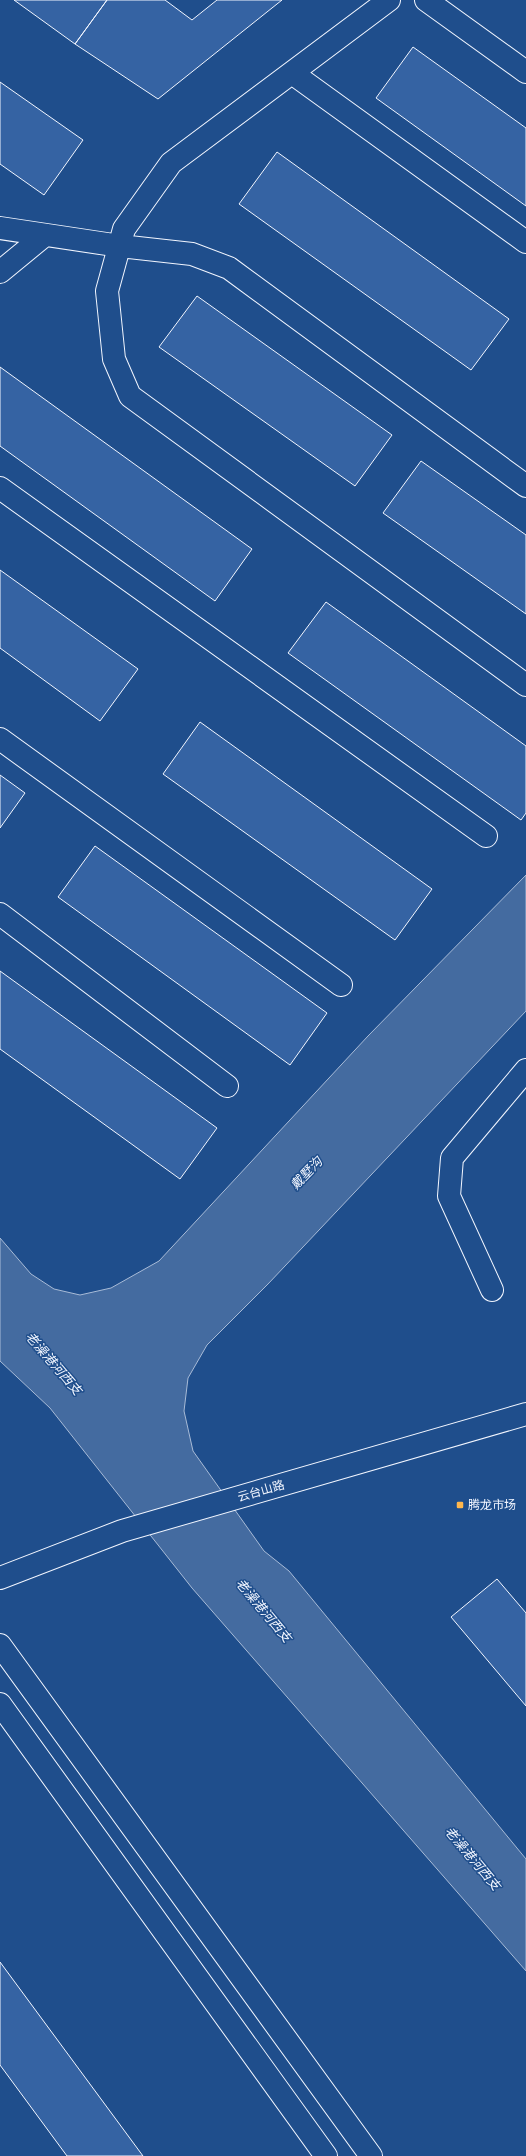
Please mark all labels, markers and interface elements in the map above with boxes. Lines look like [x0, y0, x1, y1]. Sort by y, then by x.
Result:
water label: 戴墅沟 [287, 1152, 327, 1193]
water label: 老澡港河西支 [22, 1328, 87, 1399]
street label: 云台山路 [236, 1477, 286, 1504]
place label: 腾龙市场 [468, 1497, 516, 1512]
marker: 腾龙市场 [455, 1500, 465, 1510]
water label: 老澡港河西支 [233, 1575, 296, 1647]
water label: 老澡港河西支 [442, 1823, 505, 1895]

